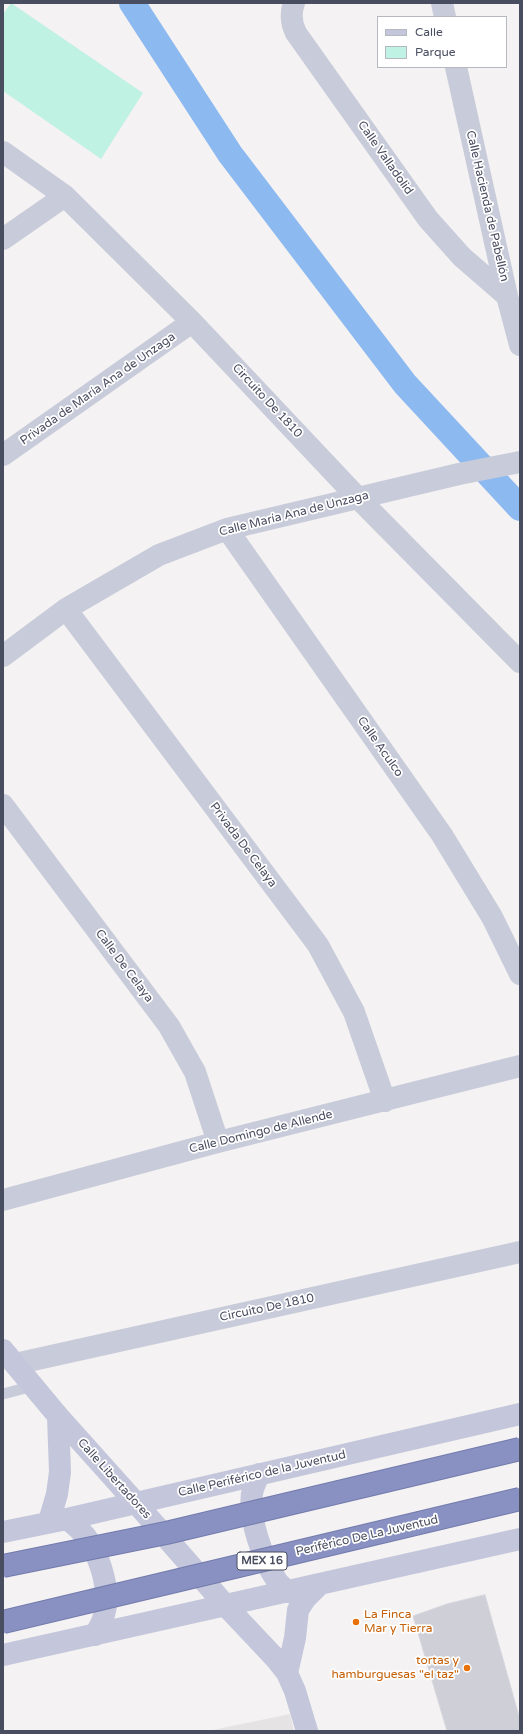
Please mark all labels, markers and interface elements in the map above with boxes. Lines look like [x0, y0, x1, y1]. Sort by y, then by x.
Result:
legend [377, 16, 507, 68]
text: Calle [415, 25, 443, 39]
text: Parque [415, 45, 456, 59]
street label: Calle Valladolid [354, 118, 416, 198]
street label: Calle Hacienda de Pabellón [463, 129, 511, 283]
street label: Privada de María Ana de Unzaga [18, 330, 178, 448]
street label: Circuito De 1810 [229, 361, 305, 441]
street label: Calle María Ana de Unzaga [218, 488, 370, 540]
street label: Calle Aculco [354, 714, 406, 780]
street label: Privada De Celaya [206, 800, 280, 890]
street label: Calle De Celaya [92, 927, 156, 1005]
street label: Calle Domingo de Allende [188, 1107, 334, 1157]
street label: Circuito De 1810 [218, 1291, 316, 1325]
street label: Calle Libertadores [74, 1436, 154, 1522]
street label: Calle Periférico de la Juventud [177, 1448, 347, 1500]
street label: Periférico De La Juventud [294, 1513, 440, 1559]
road number: MEX 16 [237, 1552, 287, 1570]
place label: La Finca Mar y Tierra [364, 1608, 433, 1636]
marker: La Finca Mar y Tierra [351, 1617, 361, 1627]
place label: tortas y hamburguesas "el taz" [332, 1654, 459, 1682]
marker: tortas y hamburguesas "el taz" [462, 1663, 472, 1673]

